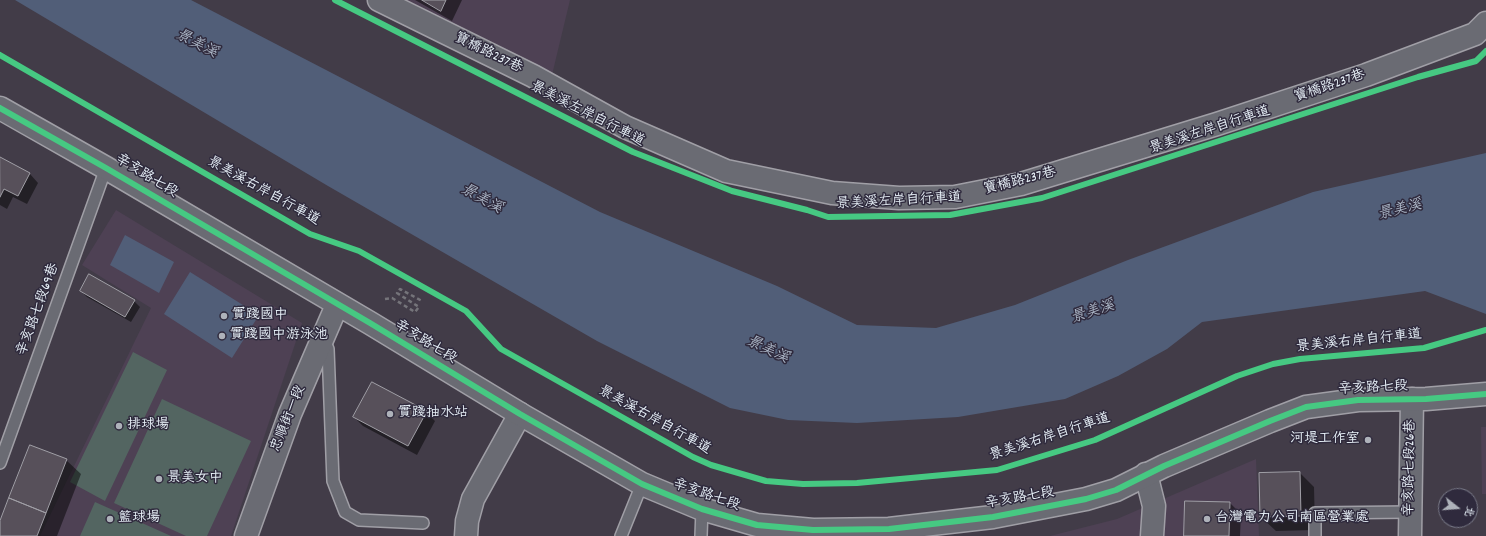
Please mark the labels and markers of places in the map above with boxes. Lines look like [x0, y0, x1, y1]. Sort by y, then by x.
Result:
place label: 實踐國中 [232, 308, 288, 324]
marker: 實踐國中 [219, 311, 229, 321]
place label: 實踐國中游泳池 [230, 328, 328, 344]
marker: 實踐國中游泳池 [217, 331, 227, 341]
place label: 實踐抽水站 [398, 406, 468, 422]
marker: 實踐抽水站 [385, 409, 395, 419]
place label: 排球場 [127, 418, 169, 434]
marker: 排球場 [114, 421, 124, 431]
place label: 河堤工作室 [1290, 432, 1360, 448]
marker: 河堤工作室 [1363, 435, 1373, 445]
place label: 景美女中 [167, 471, 223, 487]
marker: 景美女中 [154, 474, 164, 484]
place label: 籃球場 [118, 511, 160, 527]
place label: 台灣電力公司南區營業處 [1215, 511, 1369, 527]
marker: 籃球場 [105, 514, 115, 524]
marker: 台灣電力公司南區營業處 [1202, 514, 1212, 524]

